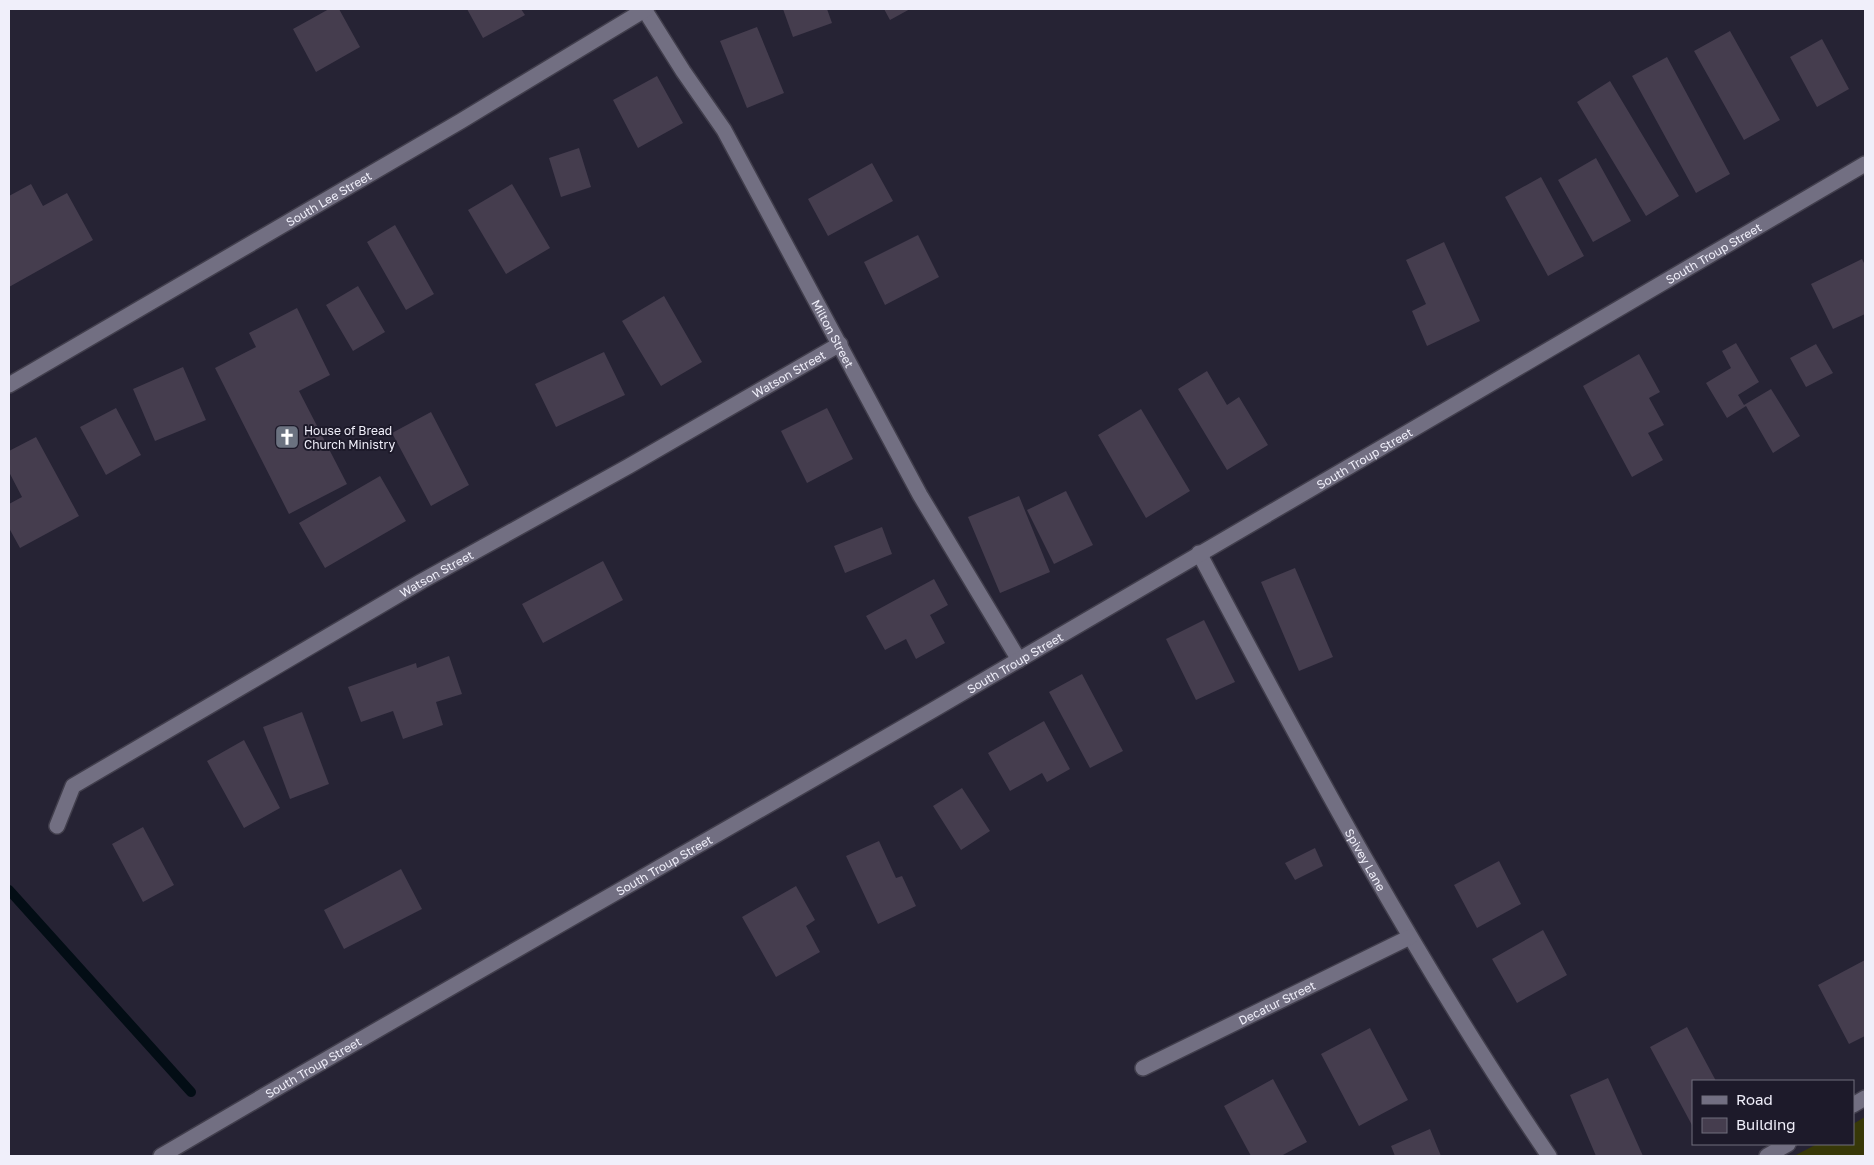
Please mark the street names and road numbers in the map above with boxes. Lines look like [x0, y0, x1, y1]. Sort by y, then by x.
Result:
street label: South Lee Street [283, 167, 374, 229]
street label: South Troup Street [1663, 219, 1764, 287]
street label: Milton Street [809, 297, 858, 370]
street label: Watson Street [749, 347, 828, 401]
street label: South Troup Street [1314, 424, 1415, 492]
street label: Watson Street [397, 547, 476, 600]
street label: South Troup Street [964, 629, 1066, 696]
street label: Spivey Lane [1342, 826, 1389, 893]
street label: South Troup Street [613, 831, 715, 899]
street label: Decatur Street [1236, 977, 1318, 1028]
street label: South Troup Street [262, 1033, 364, 1101]

